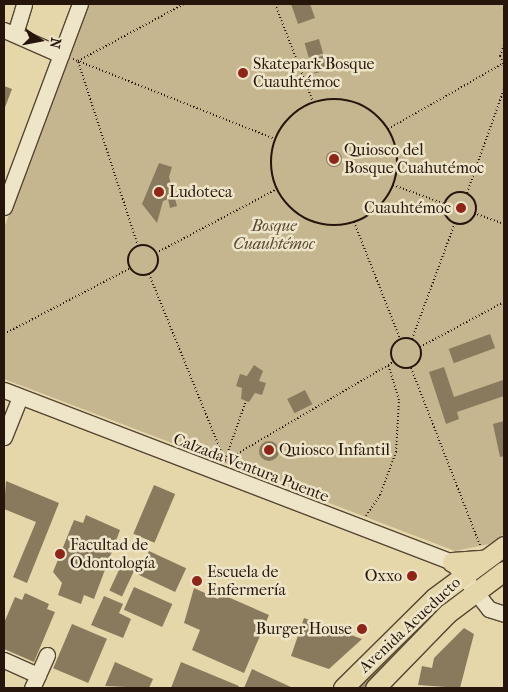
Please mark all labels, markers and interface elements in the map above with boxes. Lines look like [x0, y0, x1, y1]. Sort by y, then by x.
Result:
north arrow [15, 15, 65, 65]
text: N [46, 36, 65, 50]
place label: Skatepark Bosque Cuauhtémoc [253, 54, 375, 92]
marker: Skatepark Bosque Cuauhtémoc [237, 67, 249, 79]
place label: Quiosco del Bosque Cuahutémoc [344, 140, 484, 178]
marker: Quiosco del Bosque Cuahutémoc [328, 153, 340, 165]
place label: Ludoteca [169, 182, 232, 202]
marker: Ludoteca [153, 186, 165, 198]
place label: Cuauhtémoc [364, 198, 451, 218]
marker: Cuauhtémoc [455, 202, 467, 214]
park label: Bosque Cuauhtémoc [233, 216, 315, 254]
street label: Calzada Ventura Puente [171, 429, 331, 507]
place label: Quiosco Infantil [279, 440, 390, 460]
marker: Quiosco Infantil [263, 444, 275, 456]
place label: Facultad de Odontología [70, 535, 155, 573]
marker: Facultad de Odontología [54, 548, 66, 560]
place label: Escuela de Enfermería [207, 562, 286, 600]
place label: Oxxo [365, 566, 402, 586]
marker: Oxxo [406, 570, 418, 582]
street label: Avenida Acueducto [355, 573, 465, 677]
marker: Escuela de Enfermería [191, 575, 203, 587]
place label: Burger House [256, 619, 352, 639]
marker: Burger House [356, 623, 368, 635]

